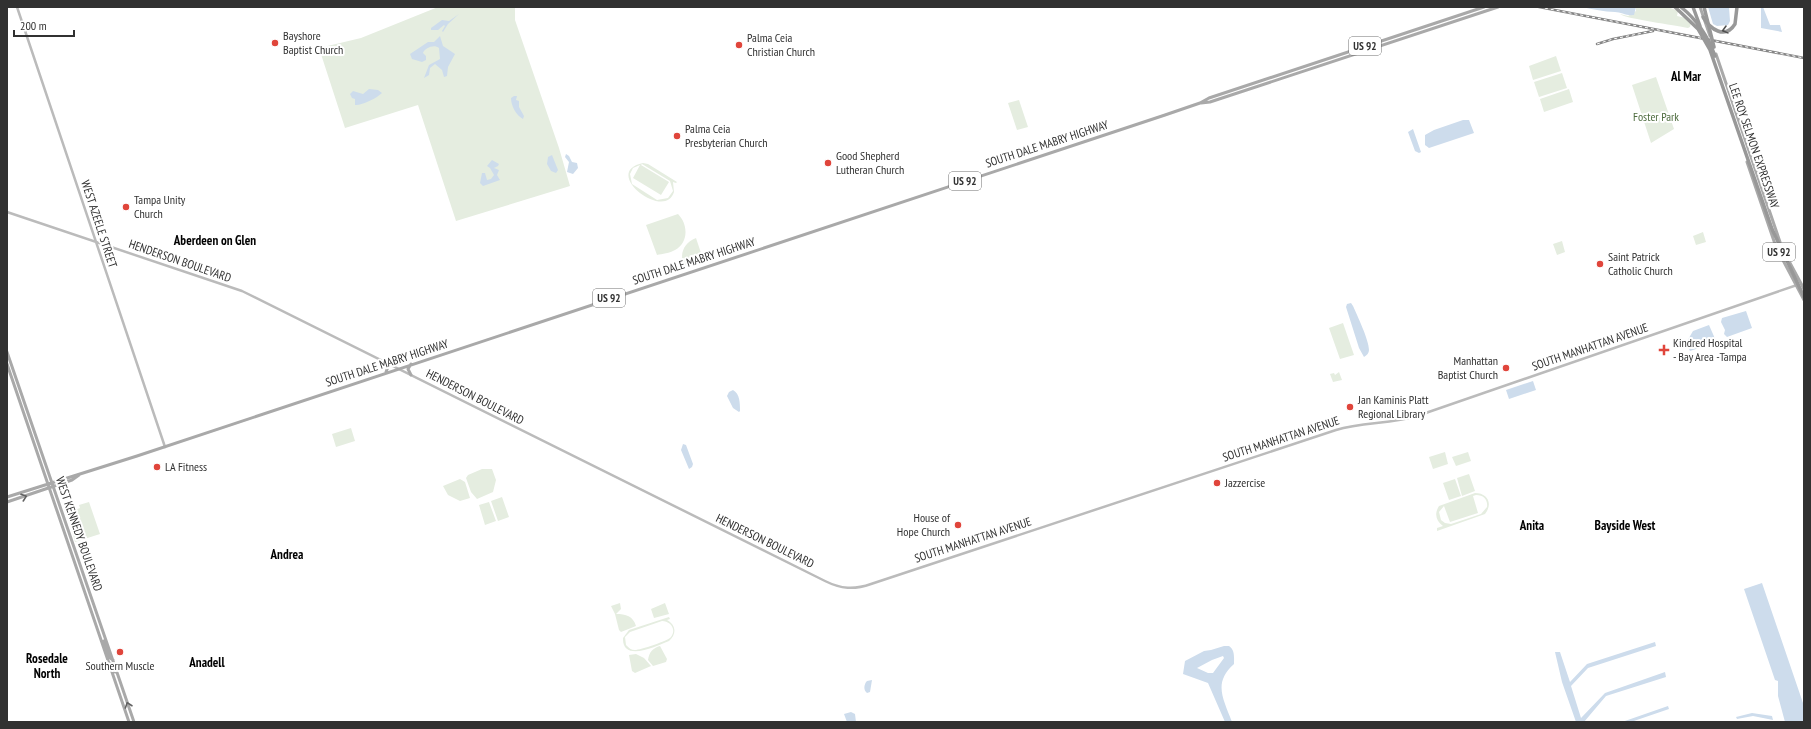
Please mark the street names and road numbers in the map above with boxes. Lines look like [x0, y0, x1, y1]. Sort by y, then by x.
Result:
road number: US 92 [1349, 37, 1381, 55]
street label: LEE ROY SELMON EXPRESSWAY [1726, 81, 1783, 211]
street label: SOUTH DALE MABRY HIGHWAY [983, 116, 1111, 171]
road number: US 92 [949, 172, 981, 190]
street label: WEST AZEELE STREET [78, 178, 121, 270]
street label: SOUTH DALE MABRY HIGHWAY [630, 233, 758, 288]
street label: HENDERSON BOULEVARD [127, 236, 233, 285]
road number: US 92 [1763, 243, 1795, 261]
road number: US 92 [593, 289, 625, 307]
street label: SOUTH MANHATTAN AVENUE [1530, 320, 1650, 373]
street label: SOUTH DALE MABRY HIGHWAY [323, 335, 451, 390]
street label: HENDERSON BOULEVARD [424, 365, 526, 428]
street label: SOUTH MANHATTAN AVENUE [1221, 413, 1341, 465]
street label: WEST KENNEDY BOULEVARD [53, 475, 106, 593]
street label: HENDERSON BOULEVARD [714, 510, 817, 571]
street label: SOUTH MANHATTAN AVENUE [913, 514, 1033, 566]

